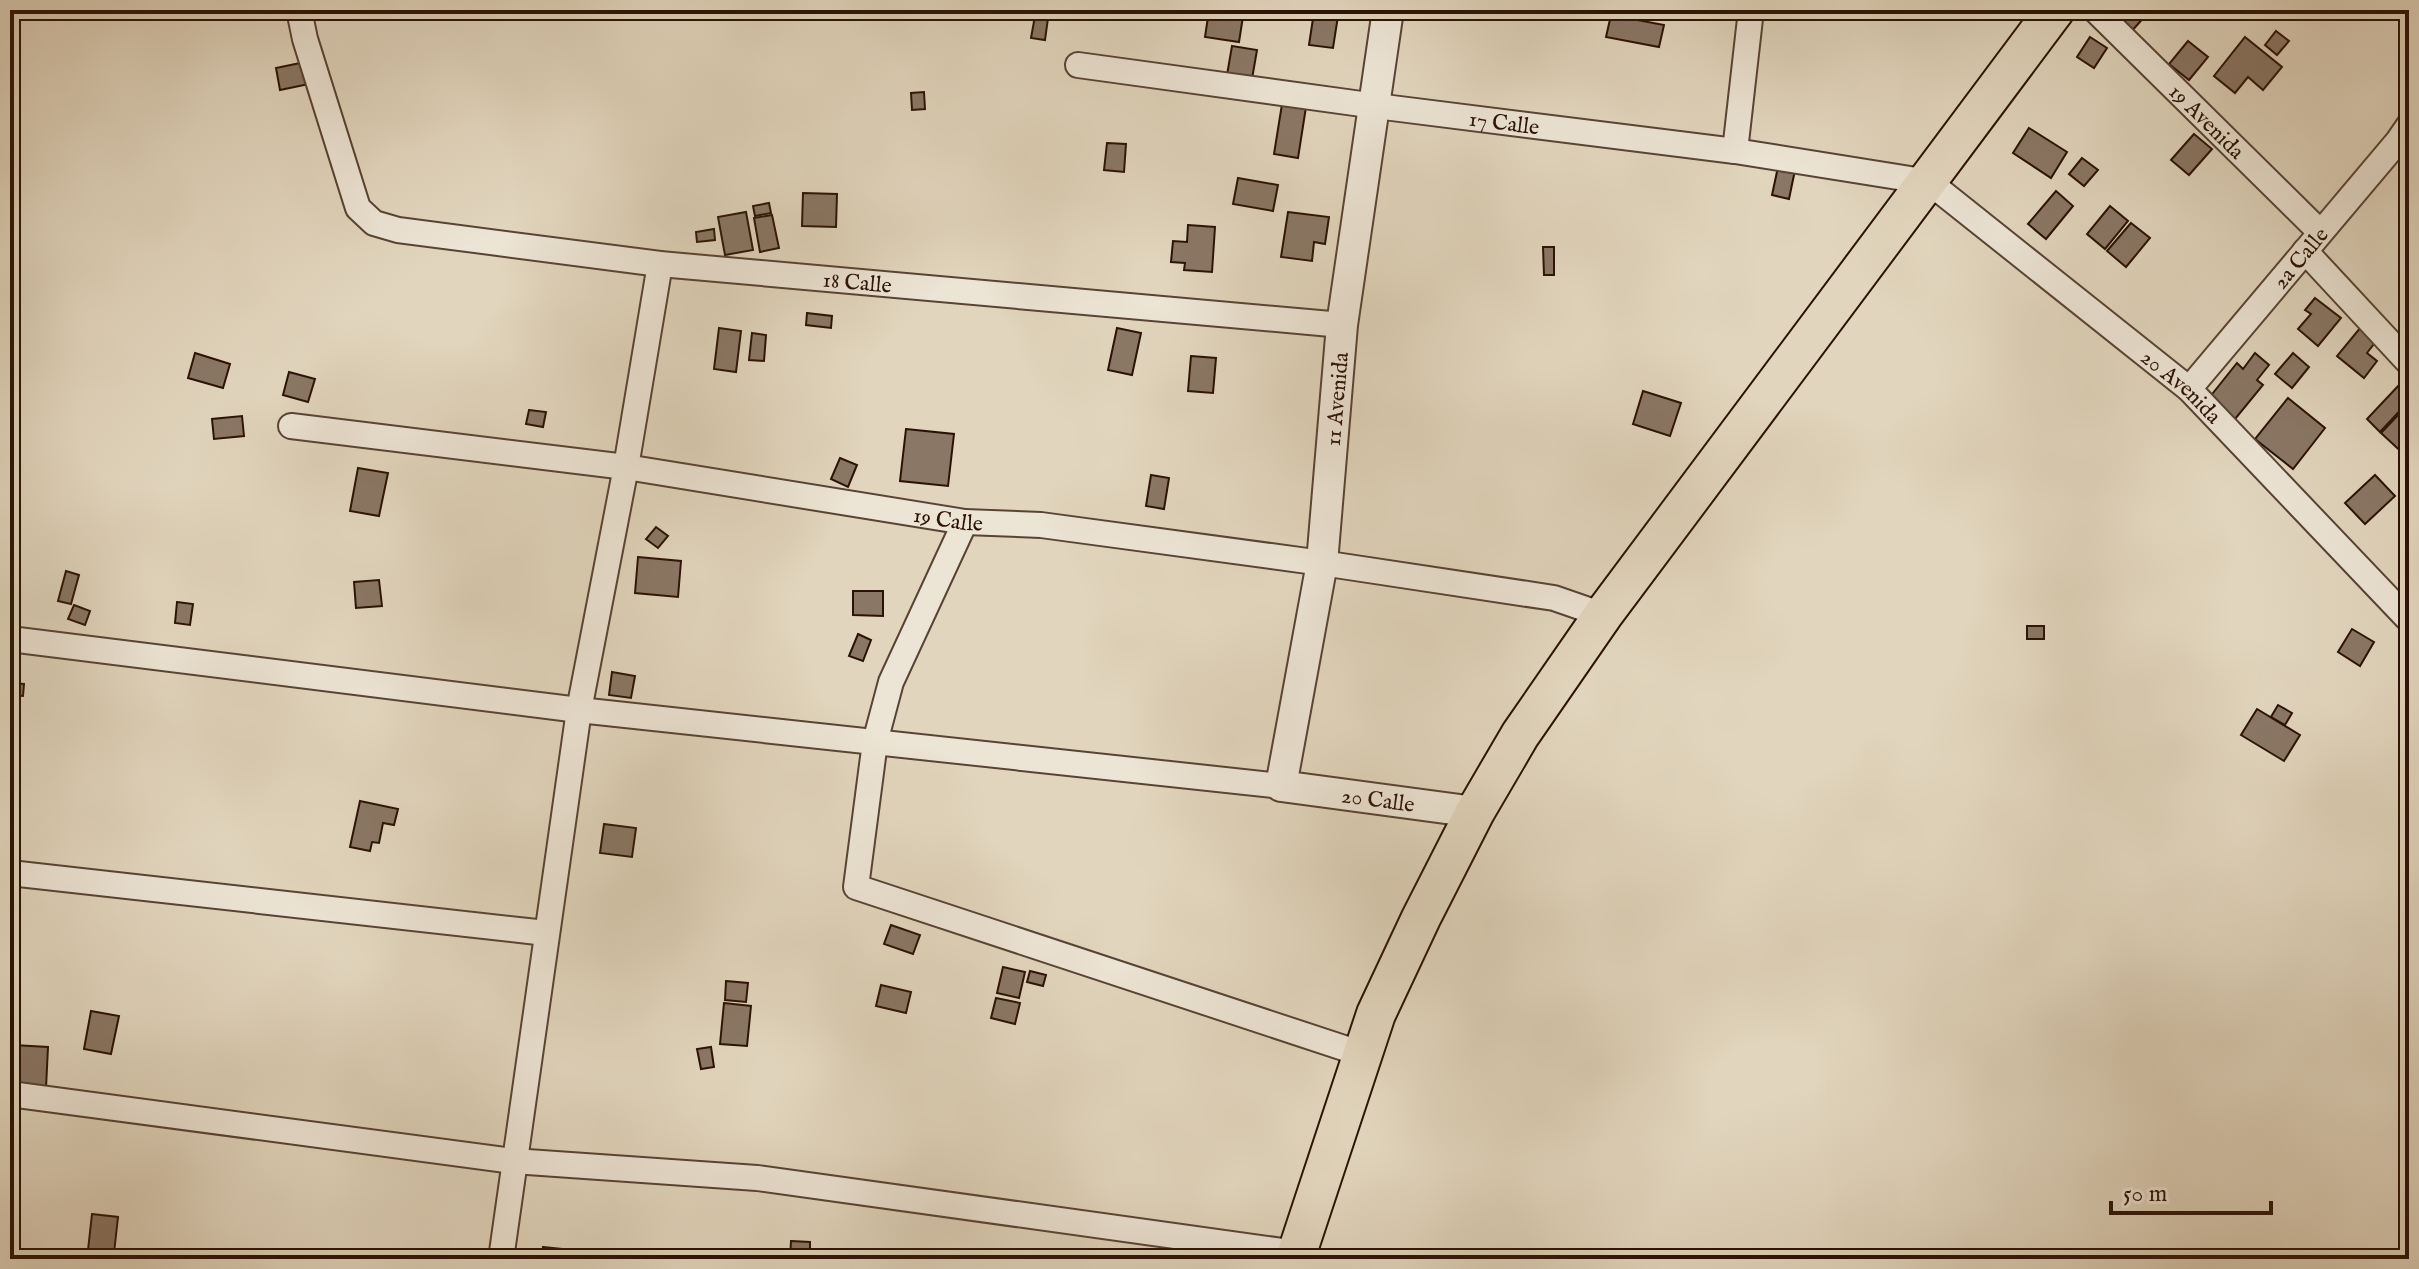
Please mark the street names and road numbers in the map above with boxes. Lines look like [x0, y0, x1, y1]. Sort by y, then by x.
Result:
street label: 19 Avenida [2162, 79, 2250, 166]
street label: 17 Calle [1467, 106, 1541, 142]
street label: 2a Calle [2267, 222, 2335, 295]
street label: 18 Calle [822, 267, 893, 301]
street label: 20 Avenida [2135, 344, 2227, 431]
street label: 11 Avenida [1320, 351, 1356, 447]
street label: 19 Calle [911, 502, 983, 539]
street label: 20 Calle [1340, 782, 1416, 820]

